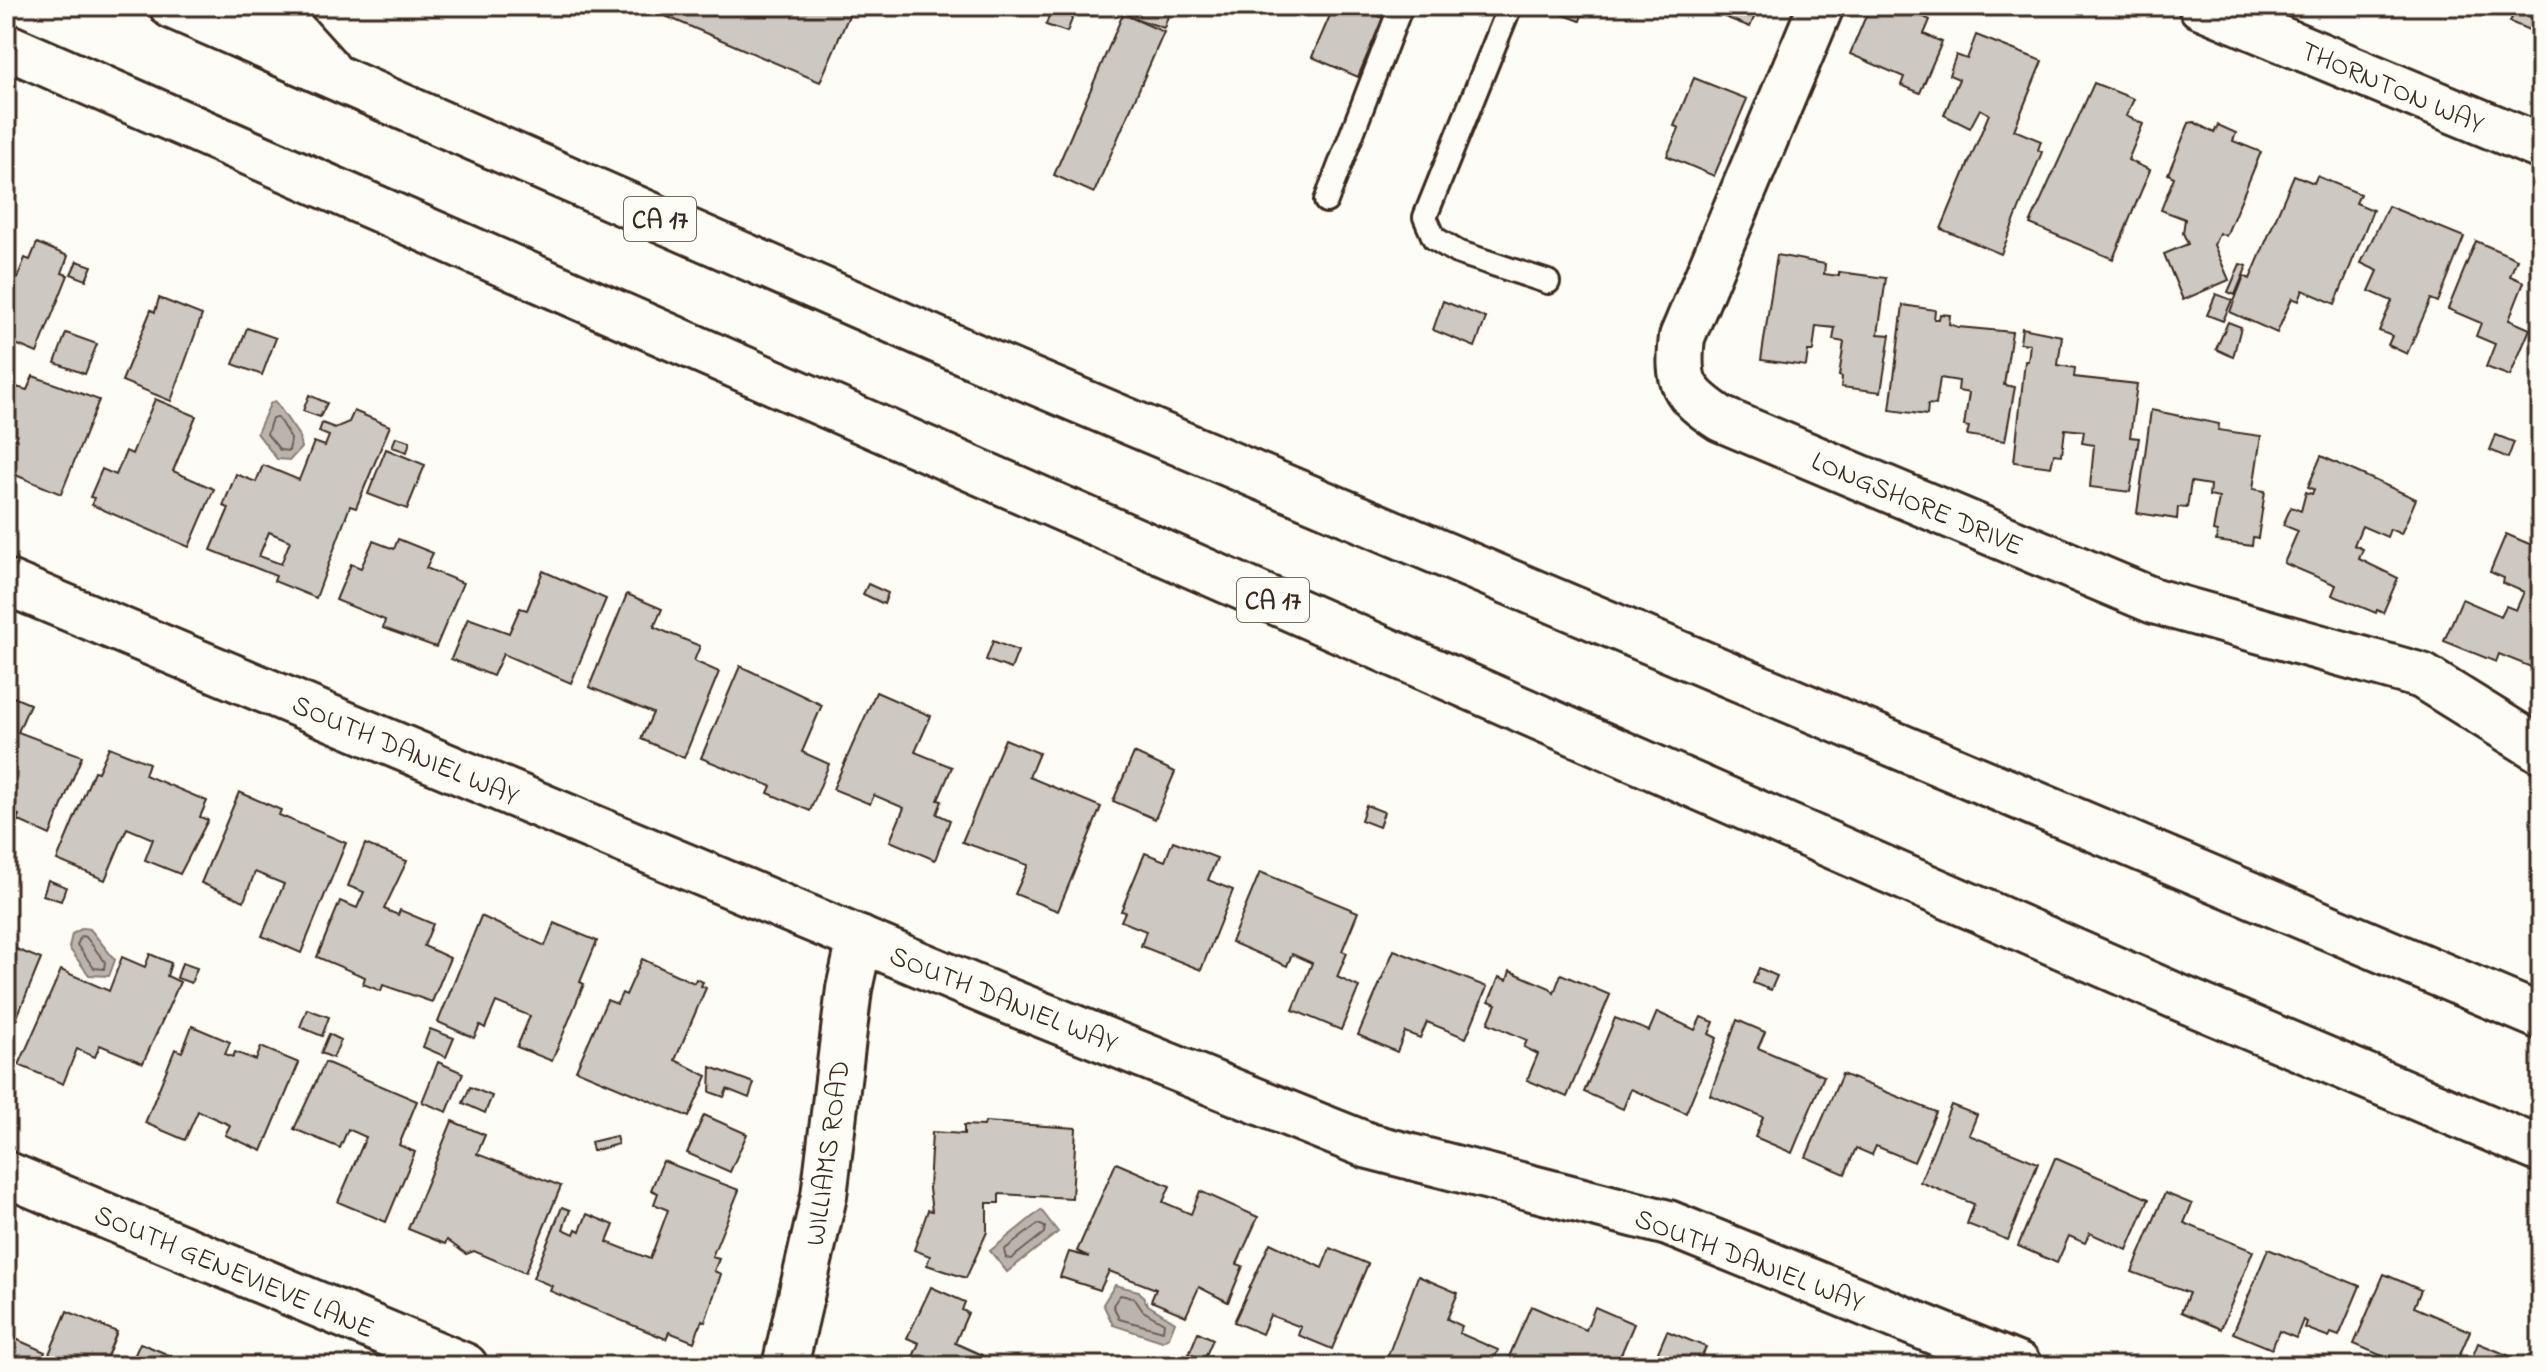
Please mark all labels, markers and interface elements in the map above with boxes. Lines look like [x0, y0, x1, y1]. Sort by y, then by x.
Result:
street label: THORNTON WAY [2294, 32, 2490, 146]
road number: CA 17 [624, 197, 696, 241]
street label: LONGSHORE DRIVE [1804, 442, 2029, 568]
road number: CA 17 [1237, 578, 1309, 622]
street label: SOUTH DANIEL WAY [285, 686, 525, 819]
street label: SOUTH DANIEL WAY [882, 937, 1123, 1066]
street label: WILLIAMS ROAD [796, 1058, 863, 1249]
street label: SOUTH GENEVIEVE LANE [87, 1196, 380, 1351]
street label: SOUTH DANIEL WAY [1628, 1200, 1870, 1325]

